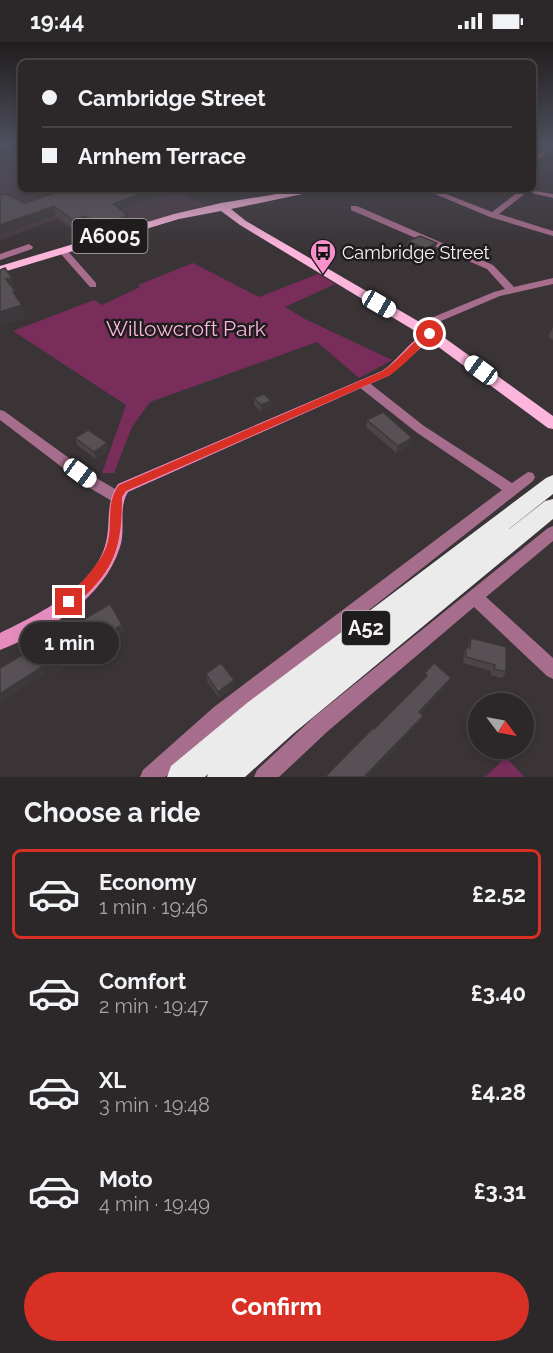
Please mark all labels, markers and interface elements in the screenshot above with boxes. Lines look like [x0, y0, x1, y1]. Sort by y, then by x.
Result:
text: 19:44 [30, 8, 84, 34]
text: Cambridge Street [78, 85, 266, 111]
text: Arnhem Terrace [78, 143, 246, 169]
road number: A6005 [72, 219, 148, 253]
bus stop icon: Cambridge Street [308, 237, 338, 275]
place label: Cambridge Street [342, 242, 489, 263]
car [359, 287, 399, 321]
park label: Willowcroft Park [106, 316, 266, 341]
route start [416, 320, 443, 347]
car [461, 352, 501, 388]
car [60, 455, 100, 491]
route end [55, 588, 82, 615]
road number: A52 [342, 611, 390, 645]
callout: 1 min [20, 623, 118, 665]
text: 1 min [44, 631, 95, 655]
north arrow [468, 693, 534, 759]
map controls [468, 693, 534, 759]
text: Choose a ride [24, 797, 200, 828]
icon: car [27, 867, 81, 921]
text: Economy [99, 869, 197, 895]
text: £2.52 [472, 881, 526, 907]
text: 1 min · 19:46 [99, 895, 208, 919]
icon: car [27, 966, 81, 1020]
text: Comfort [99, 968, 186, 994]
text: £3.40 [471, 980, 526, 1006]
text: 2 min · 19:47 [99, 994, 208, 1018]
icon: car [27, 1065, 81, 1119]
text: XL [99, 1067, 126, 1093]
text: £4.28 [471, 1079, 526, 1105]
text: 3 min · 19:48 [99, 1093, 210, 1117]
icon: car [27, 1164, 81, 1218]
text: Moto [99, 1166, 153, 1192]
text: £3.31 [474, 1178, 526, 1204]
text: 4 min · 19:49 [99, 1192, 210, 1216]
button: Confirm [24, 1272, 529, 1341]

